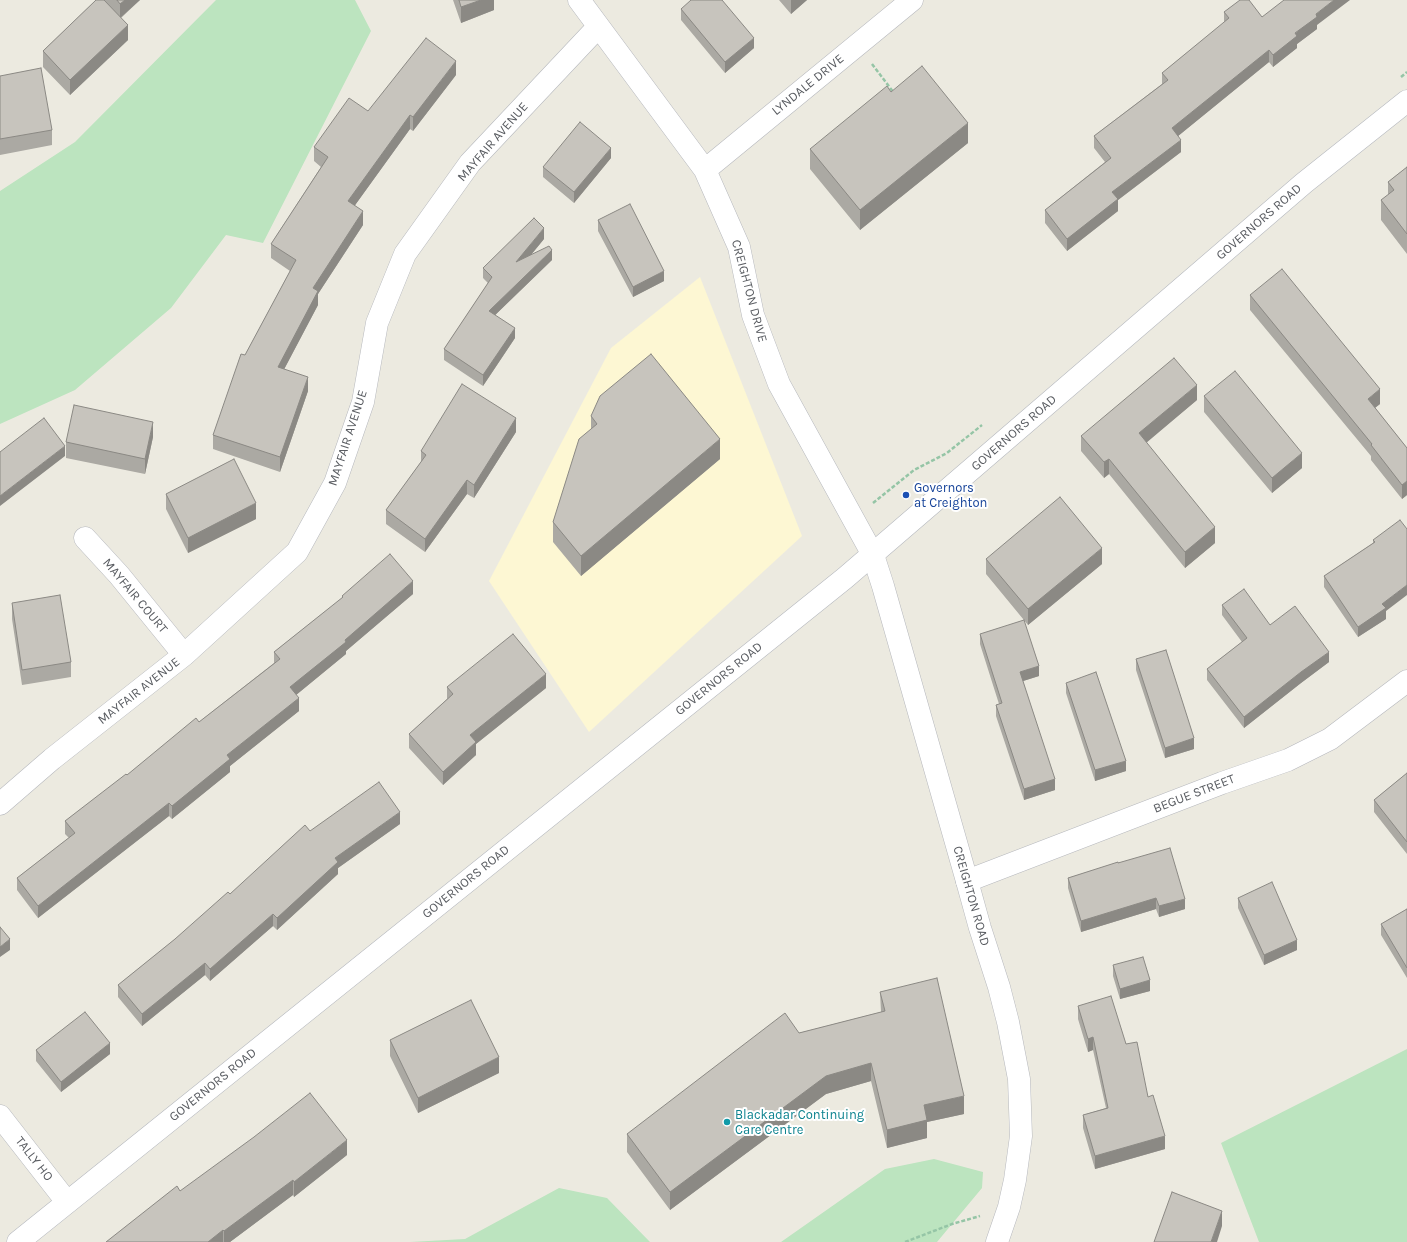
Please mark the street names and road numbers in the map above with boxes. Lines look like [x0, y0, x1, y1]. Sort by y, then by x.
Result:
street label: LYNDALE DRIVE [769, 51, 847, 119]
street label: MAYFAIR AVENUE [454, 99, 532, 185]
street label: GOVERNORS ROAD [1213, 181, 1305, 263]
street label: CREIGHTON DRIVE [728, 238, 770, 344]
street label: MAYFAIR AVENUE [325, 388, 371, 488]
street label: GOVERNORS ROAD [968, 392, 1060, 474]
street label: MAYFAIR COURT [99, 555, 171, 637]
street label: GOVERNORS ROAD [672, 639, 766, 719]
street label: MAYFAIR AVENUE [95, 654, 183, 728]
street label: BEGUE STREET [1151, 771, 1237, 817]
street label: GOVERNORS ROAD [419, 842, 513, 922]
street label: CREIGHTON ROAD [949, 844, 993, 948]
street label: GOVERNORS ROAD [166, 1045, 260, 1125]
street label: TALLY HO [12, 1134, 56, 1184]

